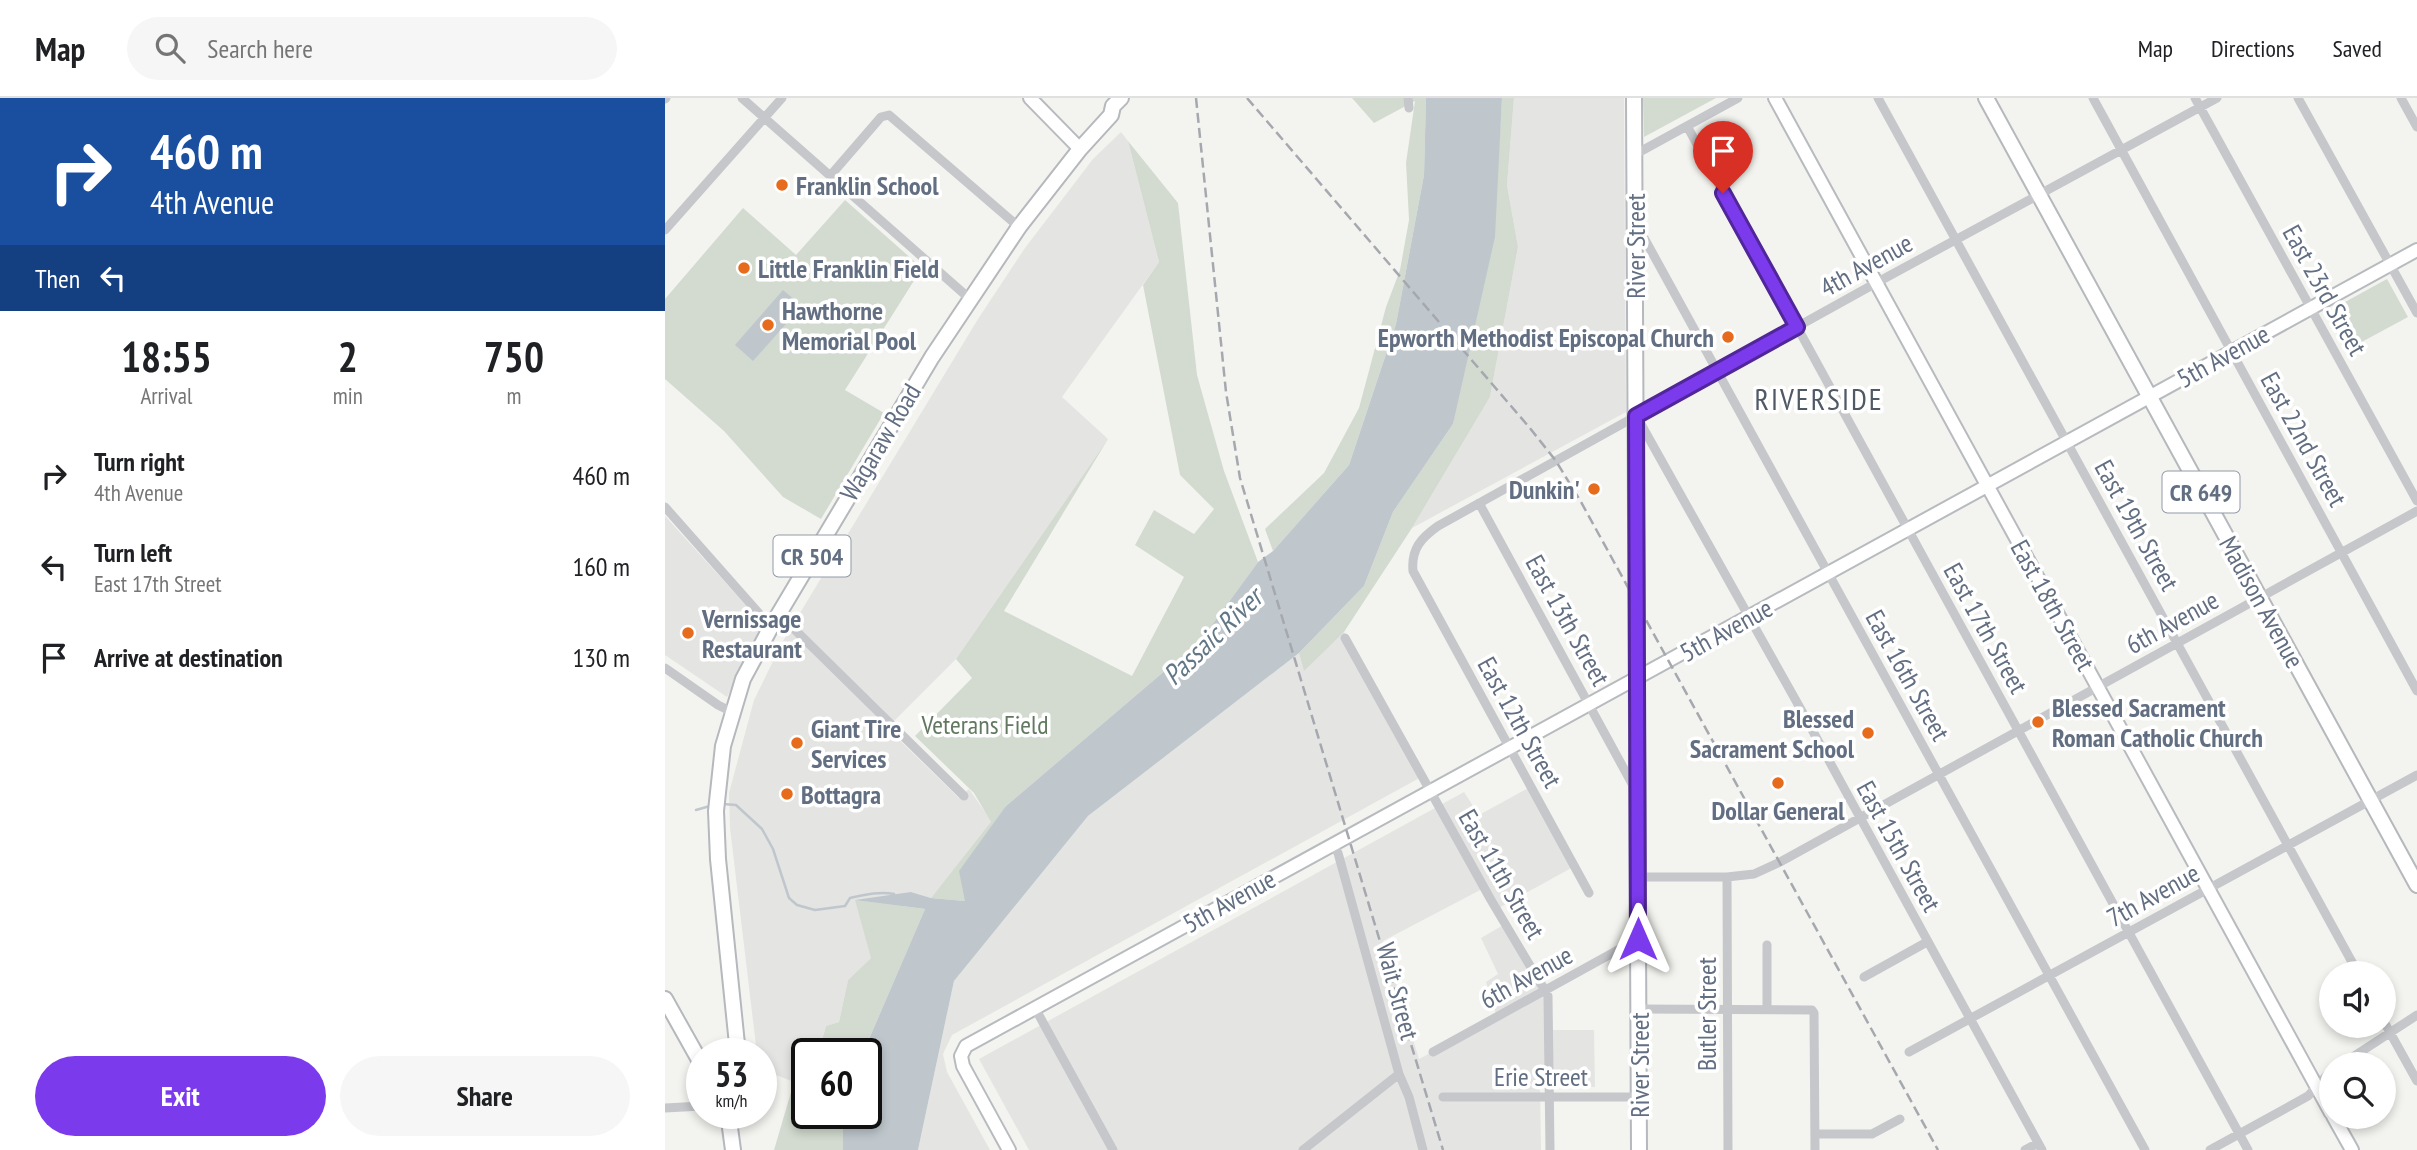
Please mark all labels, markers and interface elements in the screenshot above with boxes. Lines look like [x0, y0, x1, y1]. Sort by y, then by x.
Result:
search box [127, 17, 617, 80]
text: Map [35, 27, 85, 70]
icon: search [151, 29, 189, 67]
text: Search here [207, 32, 313, 65]
text: Map [2138, 33, 2173, 64]
text: Directions [2211, 33, 2295, 64]
text: Saved [2333, 33, 2382, 64]
text: 460 m [150, 119, 263, 183]
pin [1693, 121, 1753, 193]
icon: right [35, 126, 126, 217]
icon: arrive [1704, 132, 1742, 170]
place label: Franklin School [796, 169, 939, 202]
marker: Franklin School [774, 177, 790, 193]
text: 4th Avenue [150, 181, 274, 223]
street label: River Street [1619, 193, 1652, 299]
street label: East 23rd Street [2276, 219, 2374, 361]
street label: 4th Avenue [1814, 226, 1918, 304]
place label: Little Franklin Field [758, 252, 939, 285]
icon: left [94, 259, 132, 297]
marker: Little Franklin Field [736, 260, 752, 276]
text: Then [35, 262, 80, 295]
place label: Hawthorne Memorial Pool [782, 294, 917, 357]
marker: Hawthorne Memorial Pool [760, 317, 776, 333]
street label: 5th Avenue [2171, 317, 2275, 395]
place label: Epworth Methodist Episcopal Church [1378, 321, 1714, 354]
text: 18:55 [121, 329, 212, 384]
text: 2 [338, 329, 358, 384]
text: 750 [484, 329, 544, 384]
marker: Epworth Methodist Episcopal Church [1720, 329, 1736, 345]
street label: East 22nd Street [2254, 366, 2354, 512]
street label: Wagaraw Road [832, 377, 928, 507]
district label: RIVERSIDE [1755, 379, 1884, 418]
text: Arrival [140, 381, 192, 410]
text: min [333, 381, 363, 410]
text: m [506, 381, 521, 410]
text: Turn right [94, 445, 185, 478]
street label: East 19th Street [2088, 454, 2186, 596]
icon: right [35, 457, 73, 495]
text: 460 m [572, 459, 630, 492]
road number: CR 649 [2163, 472, 2239, 512]
place label: Dunkin' [1509, 473, 1580, 506]
text: 4th Avenue [94, 478, 183, 507]
marker: Dunkin' [1586, 481, 1602, 497]
street label: Madison Avenue [2212, 530, 2312, 674]
street label: East 18th Street [2004, 534, 2102, 676]
text: Turn left [94, 536, 172, 569]
road number: CR 504 [773, 536, 851, 576]
icon: left [35, 548, 73, 586]
street label: East 13th Street [1519, 549, 1617, 691]
text: 160 m [572, 550, 630, 583]
street label: East 17th Street [1937, 557, 2035, 699]
text: East 17th Street [94, 569, 222, 598]
water label: Passaic River [1154, 577, 1273, 692]
street label: 6th Avenue [2120, 583, 2224, 661]
street label: 5th Avenue [1674, 591, 1778, 669]
place label: Vernissage Restaurant [701, 602, 802, 665]
street label: East 16th Street [1859, 604, 1957, 746]
marker: Vernissage Restaurant [680, 625, 696, 641]
icon: arrive [35, 639, 73, 677]
text: Arrive at destination [94, 641, 283, 674]
text: 130 m [572, 641, 630, 674]
street label: East 12th Street [1471, 651, 1569, 793]
place label: Blessed Sacrament Roman Catholic Church [2052, 691, 2263, 754]
place label: Blessed Sacrament School [1690, 702, 1855, 765]
park label: Veterans Field [921, 708, 1048, 741]
place label: Giant Tire Services [811, 712, 901, 775]
marker: Blessed Sacrament Roman Catholic Church [2030, 714, 2046, 730]
marker: Blessed Sacrament School [1860, 725, 1876, 741]
marker: Giant Tire Services [789, 735, 805, 751]
marker: Dollar General [1770, 775, 1786, 791]
street label: East 15th Street [1850, 775, 1948, 917]
place label: Bottagra [801, 778, 881, 811]
marker: Bottagra [779, 786, 795, 802]
place label: Dollar General [1711, 794, 1845, 827]
street label: East 11th Street [1452, 803, 1552, 945]
street label: 7th Avenue [2101, 856, 2205, 934]
street label: 5th Avenue [1177, 862, 1281, 940]
position arrow [1601, 902, 1675, 976]
street label: 6th Avenue [1474, 938, 1578, 1016]
street label: Wait Street [1369, 939, 1427, 1043]
street label: Butler Street [1690, 957, 1723, 1071]
map controls [2319, 961, 2396, 1129]
button: sound [2319, 961, 2396, 1038]
street label: River Street [1623, 1012, 1656, 1118]
speed limit sign: 60 [791, 1038, 882, 1129]
text: 53 [715, 1051, 748, 1097]
button: search [2319, 1052, 2396, 1129]
button: Exit [35, 1056, 326, 1136]
button: Share [340, 1056, 630, 1136]
street label: Erie Street [1494, 1060, 1588, 1093]
text: km/h [716, 1089, 747, 1112]

